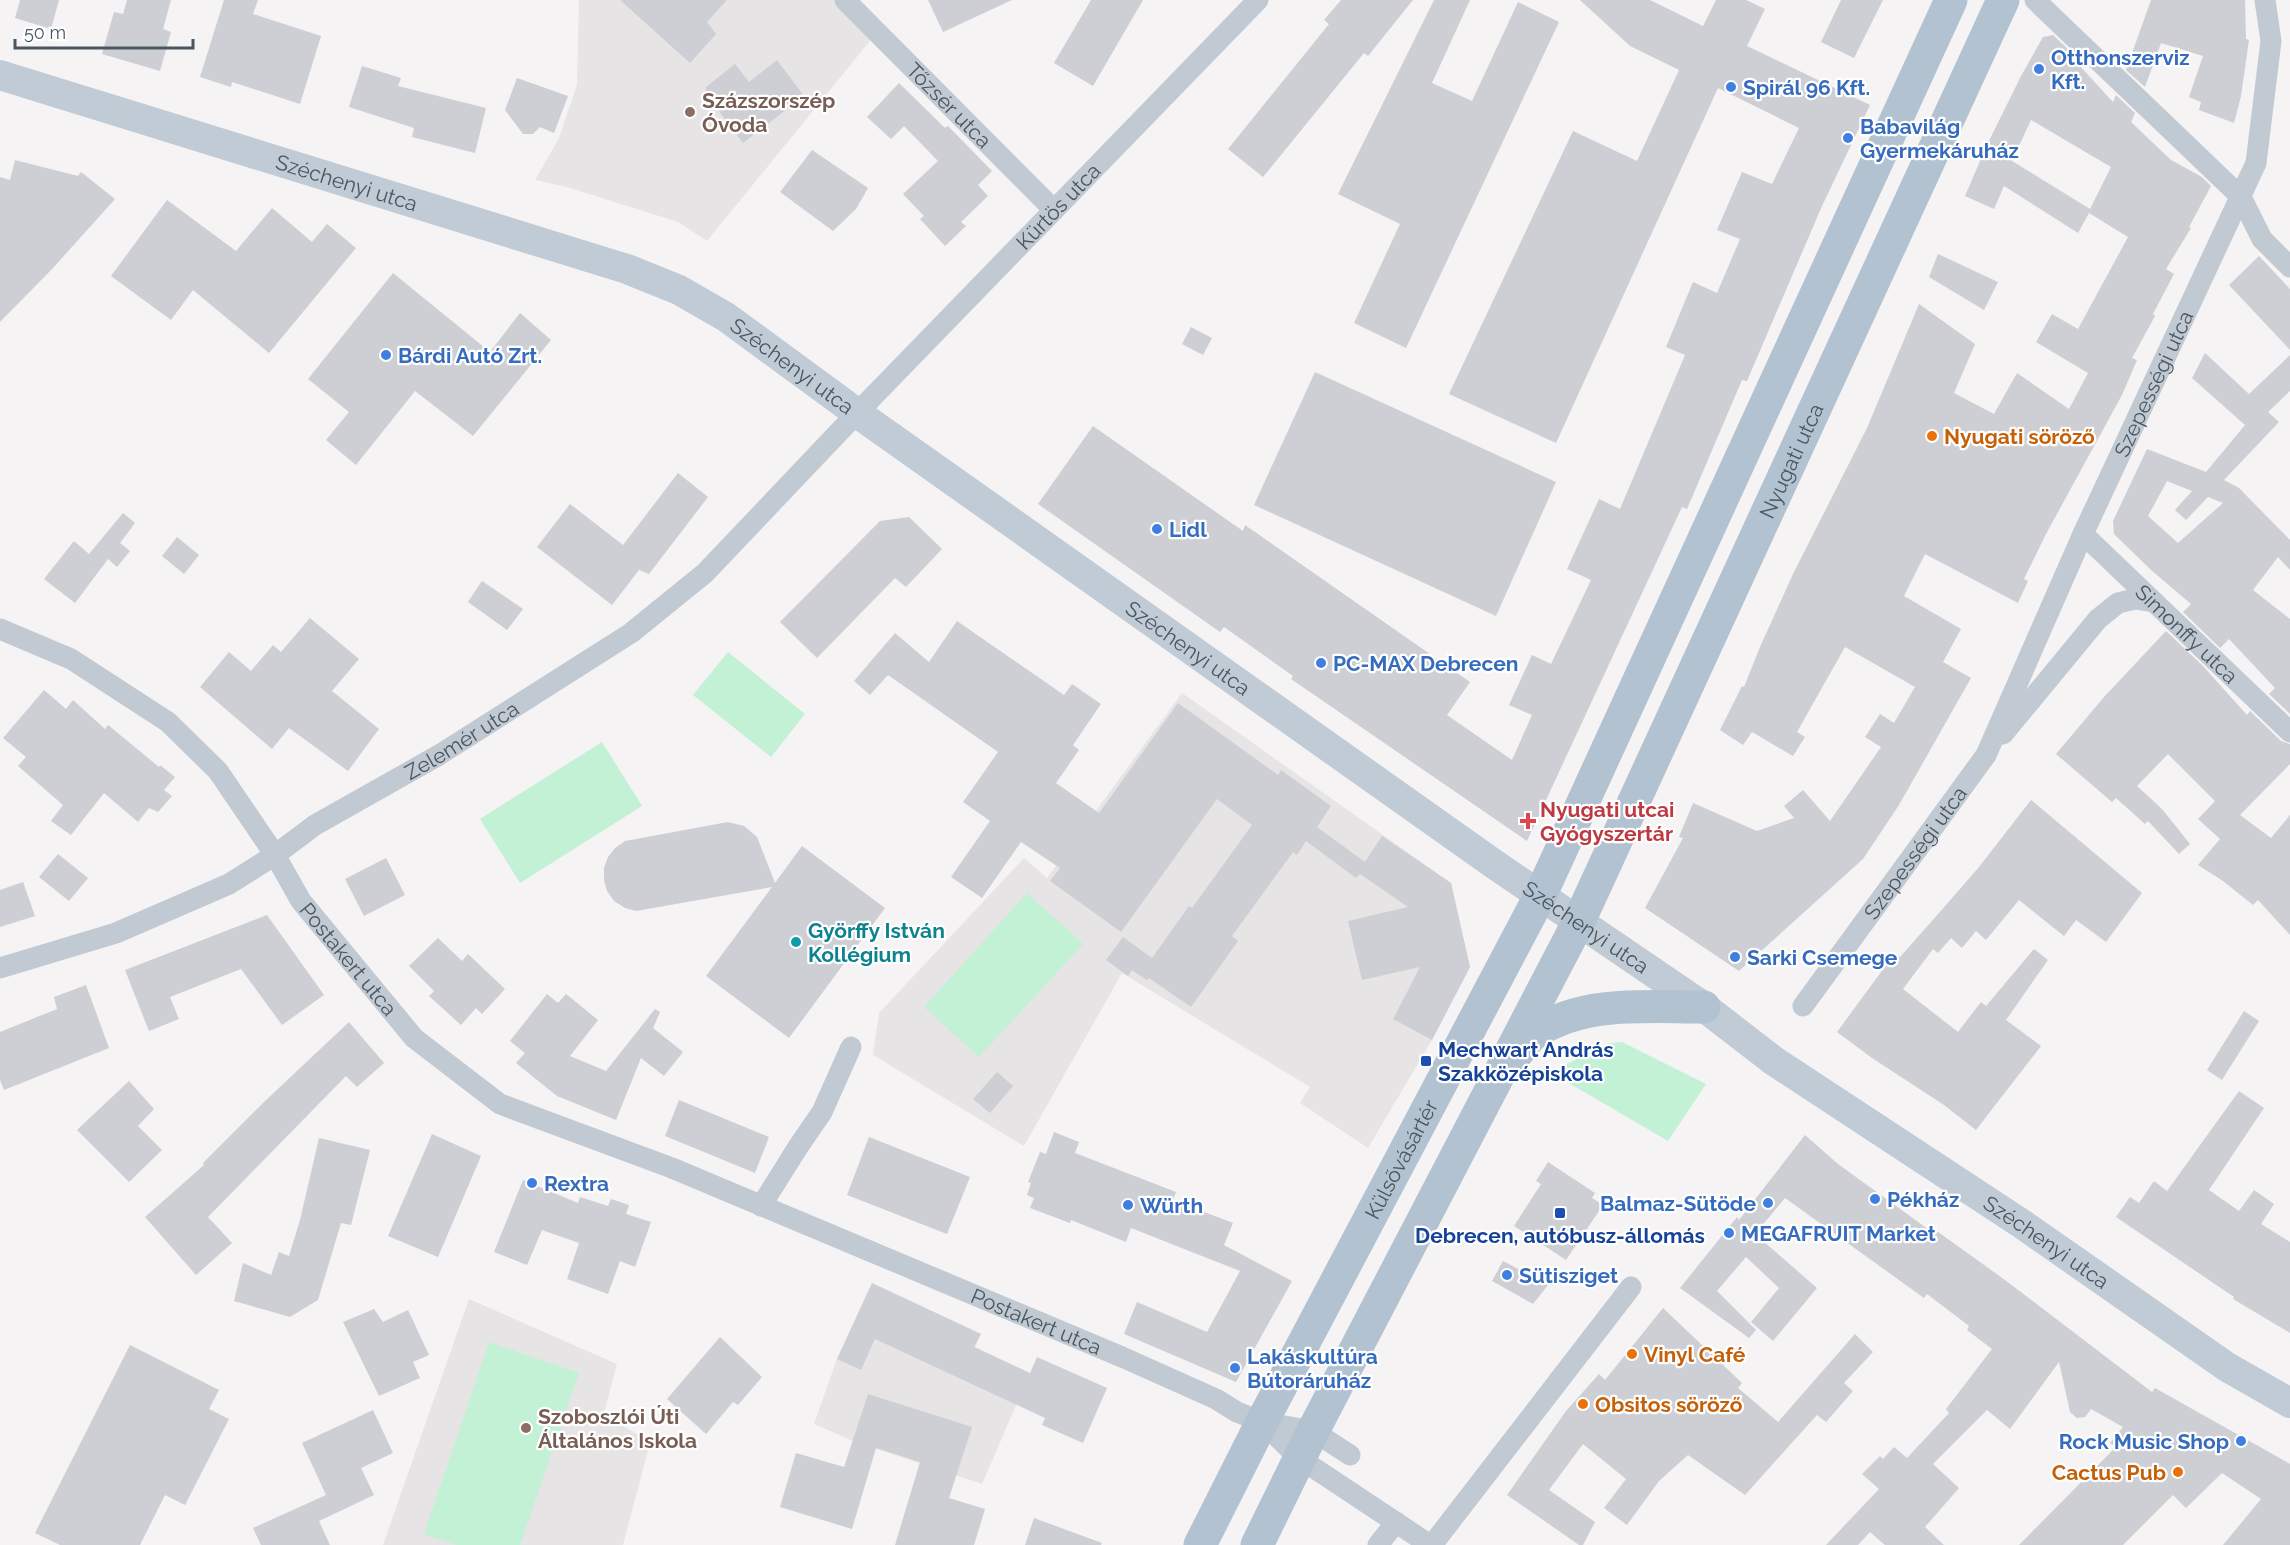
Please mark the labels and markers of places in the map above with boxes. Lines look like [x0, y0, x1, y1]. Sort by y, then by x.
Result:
place label: Otthonszerviz Kft. [2051, 45, 2190, 94]
marker: Otthonszerviz Kft. [2032, 62, 2046, 76]
place label: Spirál 96 Kft. [1743, 75, 1870, 100]
marker: Spirál 96 Kft. [1724, 80, 1738, 94]
place label: Százszorszép Óvoda [702, 88, 835, 137]
marker: Százszorszép Óvoda [683, 105, 697, 119]
place label: Babavilág Gyermekáruház [1860, 114, 2019, 163]
marker: Babavilág Gyermekáruház [1841, 131, 1855, 145]
place label: Bárdi Autó Zrt. [398, 343, 542, 368]
marker: Bárdi Autó Zrt. [379, 348, 393, 362]
place label: Nyugati söröző [1944, 424, 2095, 449]
marker: Nyugati söröző [1925, 429, 1939, 443]
place label: Lidl [1169, 517, 1207, 542]
marker: Lidl [1150, 522, 1164, 536]
place label: PC-MAX Debrecen [1333, 651, 1518, 676]
marker: PC-MAX Debrecen [1314, 656, 1328, 670]
place label: Nyugati utcai Gyógyszertár [1540, 797, 1674, 846]
marker: Nyugati utcai Gyógyszertár [1521, 814, 1535, 828]
place label: Györffy István Kollégium [808, 918, 945, 967]
marker: Györffy István Kollégium [789, 935, 803, 949]
place label: Sarki Csemege [1747, 945, 1898, 970]
marker: Sarki Csemege [1728, 950, 1742, 964]
place label: Mechwart András Szakközépiskola [1438, 1037, 1614, 1086]
marker: Mechwart András Szakközépiskola [1419, 1054, 1433, 1068]
place label: Rextra [544, 1171, 609, 1196]
marker: Rextra [525, 1176, 539, 1190]
place label: Pékház [1887, 1187, 1959, 1212]
place label: Balmaz-Sütöde [1600, 1191, 1756, 1216]
marker: Pékház [1868, 1192, 1882, 1206]
place label: Würth [1140, 1193, 1203, 1218]
marker: Balmaz-Sütöde [1761, 1196, 1775, 1210]
marker: Würth [1121, 1198, 1135, 1212]
marker: Debrecen, autóbusz-állomás [1553, 1206, 1567, 1220]
place label: MEGAFRUIT Market [1741, 1221, 1936, 1246]
place label: Debrecen, autóbusz-állomás [1415, 1223, 1705, 1248]
marker: MEGAFRUIT Market [1722, 1226, 1736, 1240]
place label: Sütisziget [1519, 1263, 1618, 1288]
marker: Sütisziget [1500, 1268, 1514, 1282]
place label: Vinyl Café [1644, 1342, 1746, 1367]
place label: Lakáskultúra Bútoráruház [1247, 1344, 1378, 1393]
marker: Vinyl Café [1625, 1347, 1639, 1361]
marker: Lakáskultúra Bútoráruház [1228, 1361, 1242, 1375]
place label: Obsitos söröző [1595, 1392, 1743, 1417]
marker: Obsitos söröző [1576, 1397, 1590, 1411]
place label: Szoboszlói Úti Általános Iskola [538, 1404, 697, 1453]
marker: Szoboszlói Úti Általános Iskola [519, 1421, 533, 1435]
place label: Rock Music Shop [2059, 1429, 2229, 1454]
marker: Rock Music Shop [2234, 1434, 2248, 1448]
place label: Cactus Pub [2052, 1460, 2166, 1485]
marker: Cactus Pub [2171, 1465, 2185, 1479]

